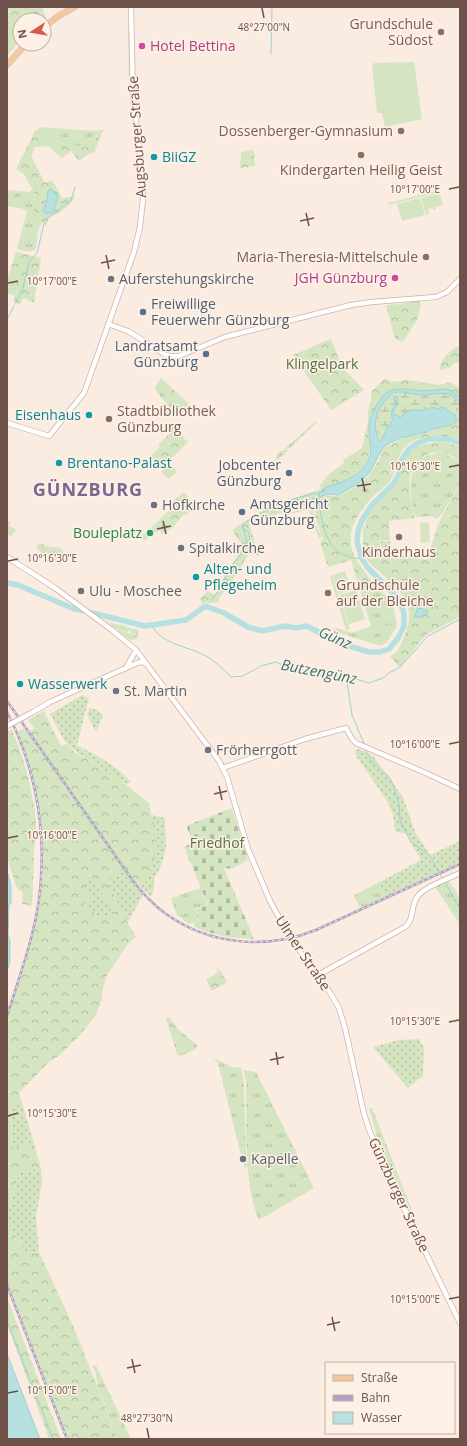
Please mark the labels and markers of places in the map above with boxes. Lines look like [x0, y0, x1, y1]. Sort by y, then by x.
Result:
place label: Grundschule Südost [349, 14, 433, 49]
marker: Grundschule Südost [436, 27, 446, 37]
place label: Hotel Bettina [150, 36, 236, 55]
marker: Hotel Bettina [137, 41, 147, 51]
place label: Dossenberger-Gymnasium [219, 121, 393, 140]
marker: Dossenberger-Gymnasium [396, 126, 406, 136]
place label: BiiGZ [162, 147, 196, 166]
marker: Kindergarten Heilig Geist [356, 150, 366, 160]
marker: BiiGZ [149, 152, 159, 162]
place label: Kindergarten Heilig Geist [280, 160, 442, 179]
place label: Maria-Theresia-Mittelschule [236, 247, 418, 266]
marker: Maria-Theresia-Mittelschule [421, 252, 431, 262]
place label: JGH Günzburg [293, 268, 387, 287]
place label: Auferstehungskirche [119, 269, 254, 288]
marker: JGH Günzburg [390, 273, 400, 283]
marker: Auferstehungskirche [106, 274, 116, 284]
place label: Freiwillige Feuerwehr Günzburg [151, 294, 290, 329]
marker: Freiwillige Feuerwehr Günzburg [138, 307, 148, 317]
place label: Landratsamt Günzburg [115, 336, 198, 371]
marker: Landratsamt Günzburg [201, 349, 211, 359]
place label: Stadtbibliothek Günzburg [117, 401, 217, 436]
place label: Eisenhaus [15, 405, 81, 424]
marker: Eisenhaus [84, 410, 94, 420]
marker: Stadtbibliothek Günzburg [104, 414, 114, 424]
place label: Brentano-Palast [67, 453, 172, 472]
place label: Jobcenter Günzburg [217, 455, 281, 490]
marker: Brentano-Palast [54, 458, 64, 468]
marker: Jobcenter Günzburg [284, 468, 294, 478]
place label: Amtsgericht Günzburg [250, 494, 328, 529]
place label: Hofkirche [162, 495, 225, 514]
marker: Hofkirche [149, 500, 159, 510]
marker: Amtsgericht Günzburg [237, 507, 247, 517]
place label: Bouleplatz [73, 523, 142, 542]
marker: Bouleplatz [145, 528, 155, 538]
marker: Kinderhaus [394, 532, 404, 542]
place label: Spitalkirche [189, 538, 265, 557]
place label: Kinderhaus [362, 542, 437, 561]
marker: Spitalkirche [176, 543, 186, 553]
place label: Alten- und Pflegeheim [204, 559, 277, 594]
marker: Alten- und Pflegeheim [191, 572, 201, 582]
place label: Grundschule auf der Bleiche [336, 575, 434, 610]
place label: Ulu - Moschee [89, 581, 182, 600]
marker: Ulu - Moschee [76, 586, 86, 596]
marker: Grundschule auf der Bleiche [323, 588, 333, 598]
place label: Wasserwerk [28, 674, 108, 693]
marker: Wasserwerk [15, 679, 25, 689]
place label: St. Martin [124, 681, 187, 700]
marker: St. Martin [111, 686, 121, 696]
place label: Frörherrgott [216, 740, 297, 759]
marker: Frörherrgott [203, 745, 213, 755]
place label: Kapelle [251, 1149, 299, 1168]
marker: Kapelle [238, 1154, 248, 1164]

